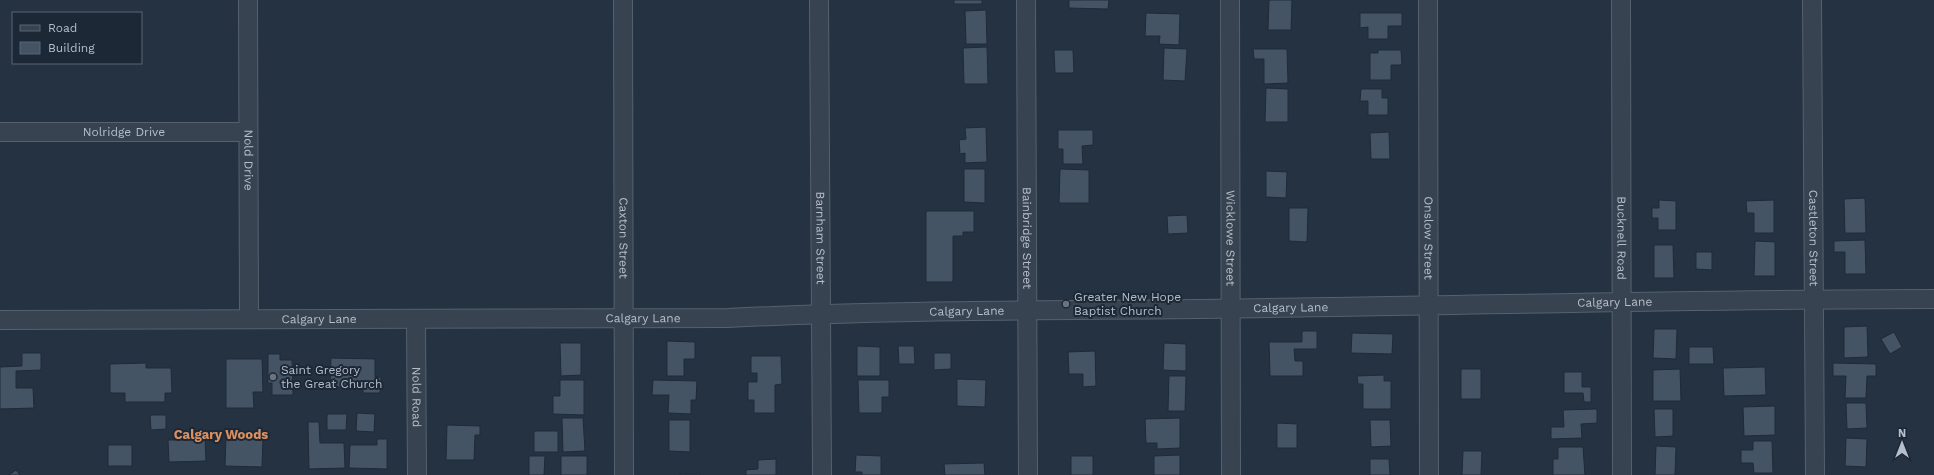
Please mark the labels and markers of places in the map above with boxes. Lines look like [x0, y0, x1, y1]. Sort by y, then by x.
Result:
place label: Greater New Hope Baptist Church [1074, 290, 1181, 318]
marker: Greater New Hope Baptist Church [1061, 299, 1071, 309]
place label: Saint Gregory the Great Church [281, 363, 382, 391]
marker: Saint Gregory the Great Church [268, 372, 278, 382]

